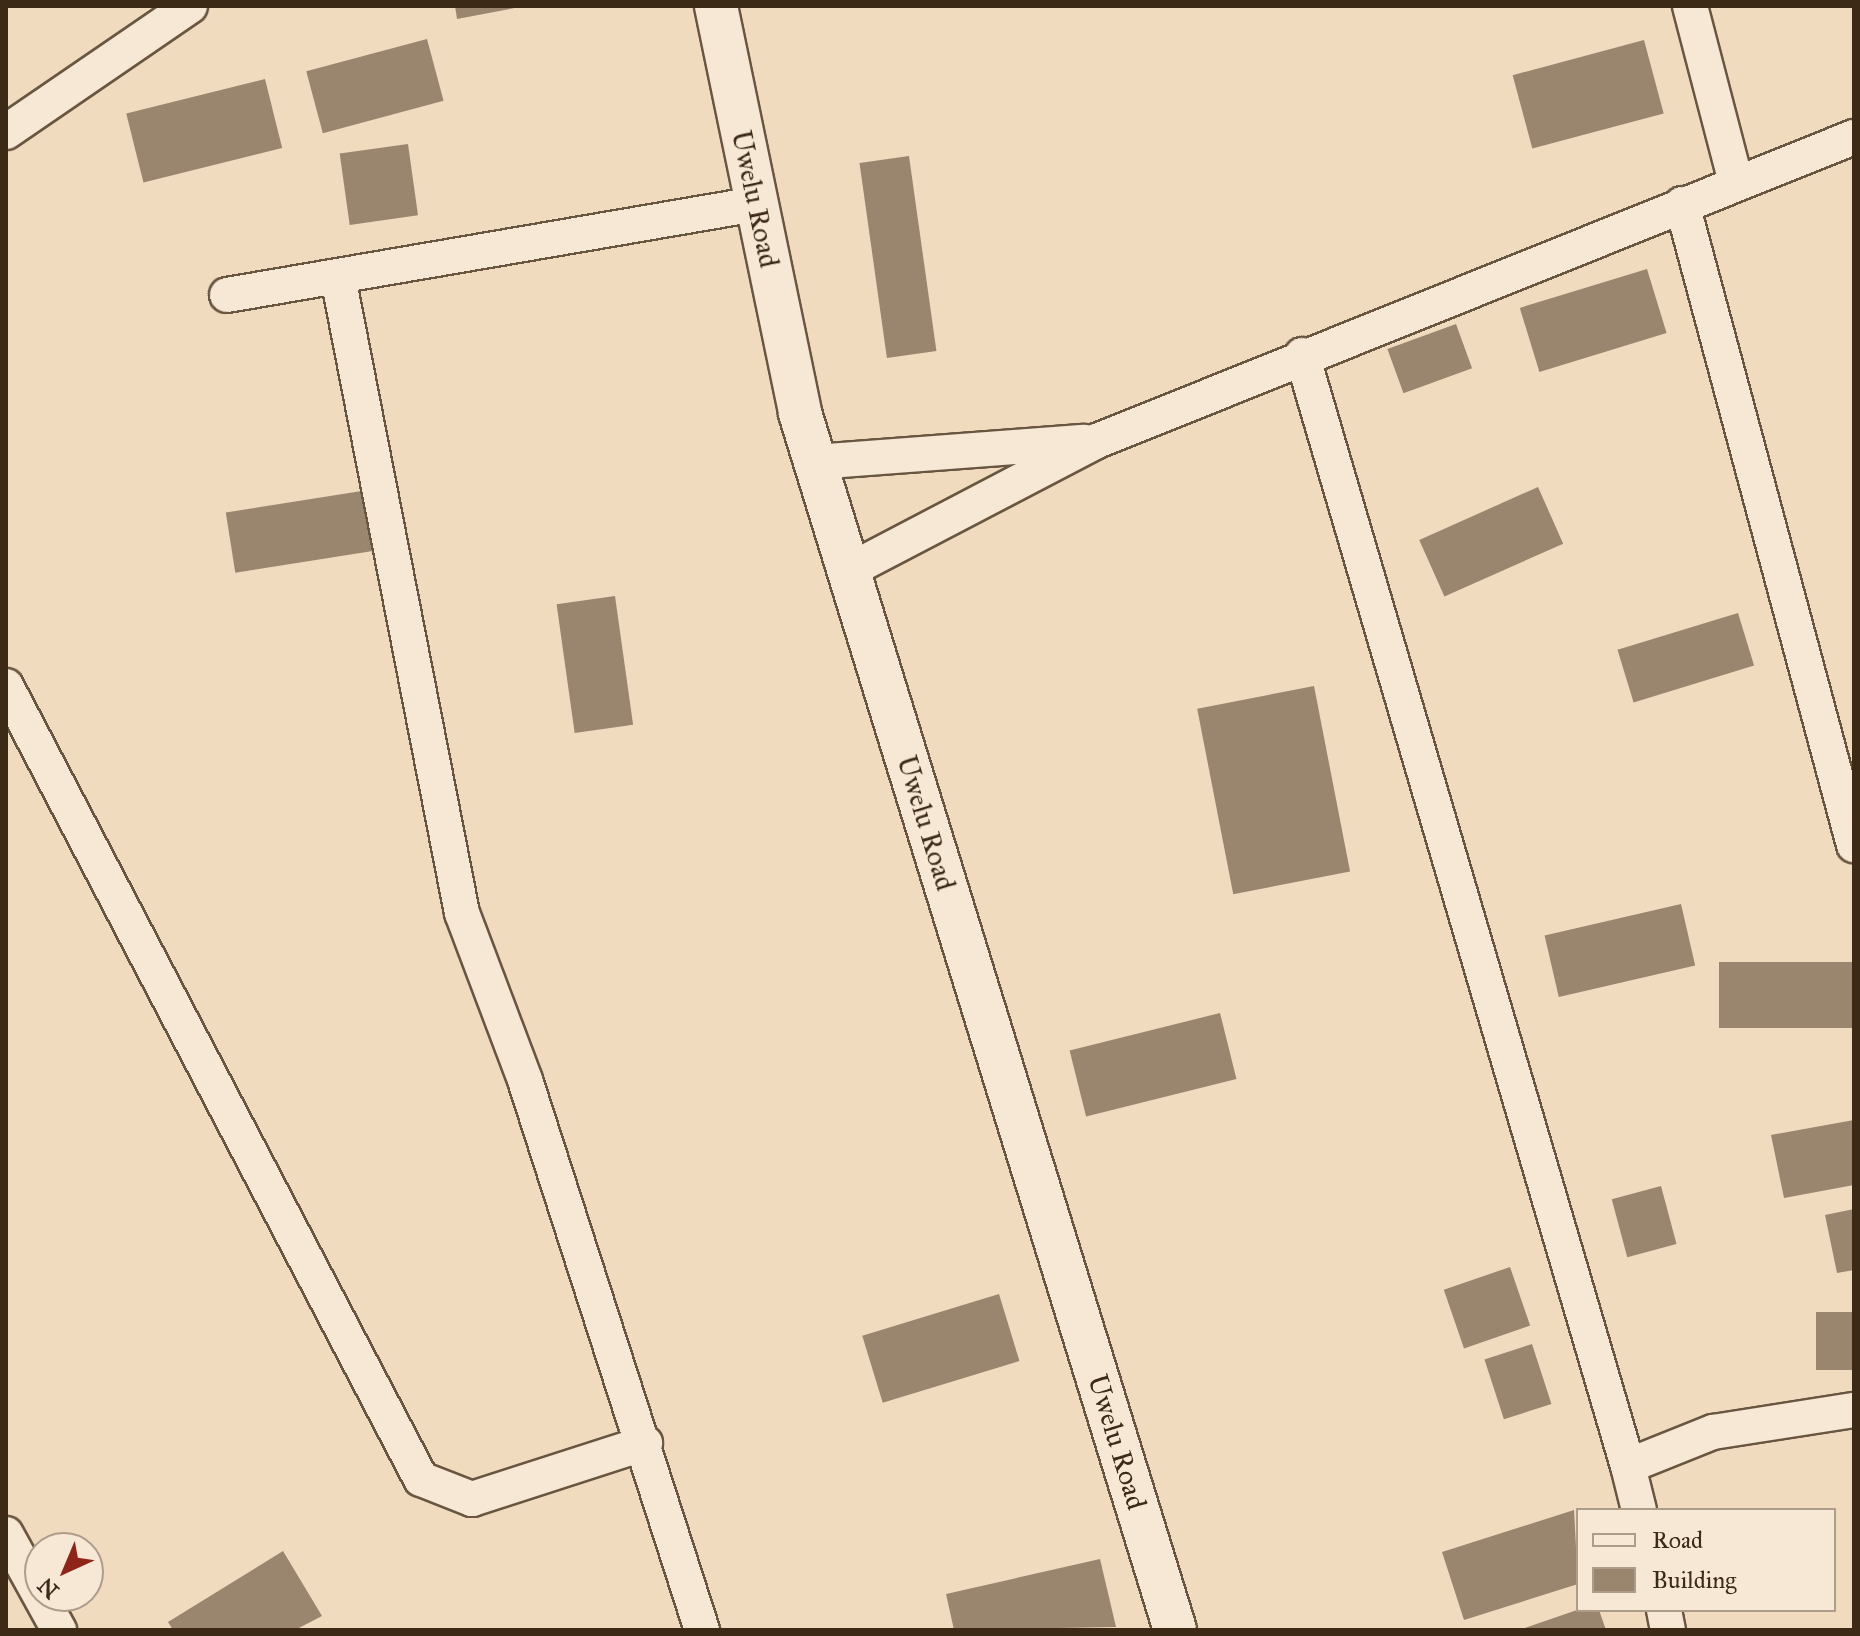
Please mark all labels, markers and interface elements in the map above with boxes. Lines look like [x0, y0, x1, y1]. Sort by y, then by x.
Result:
street label: Uwelu Road [724, 127, 786, 271]
street label: Uwelu Road [890, 751, 962, 895]
street label: Uwelu Road [1081, 1370, 1153, 1514]
legend [1576, 1508, 1836, 1612]
text: Road [1652, 1525, 1703, 1555]
north arrow [24, 1532, 104, 1612]
text: Building [1652, 1565, 1737, 1595]
text: N [32, 1572, 64, 1604]

